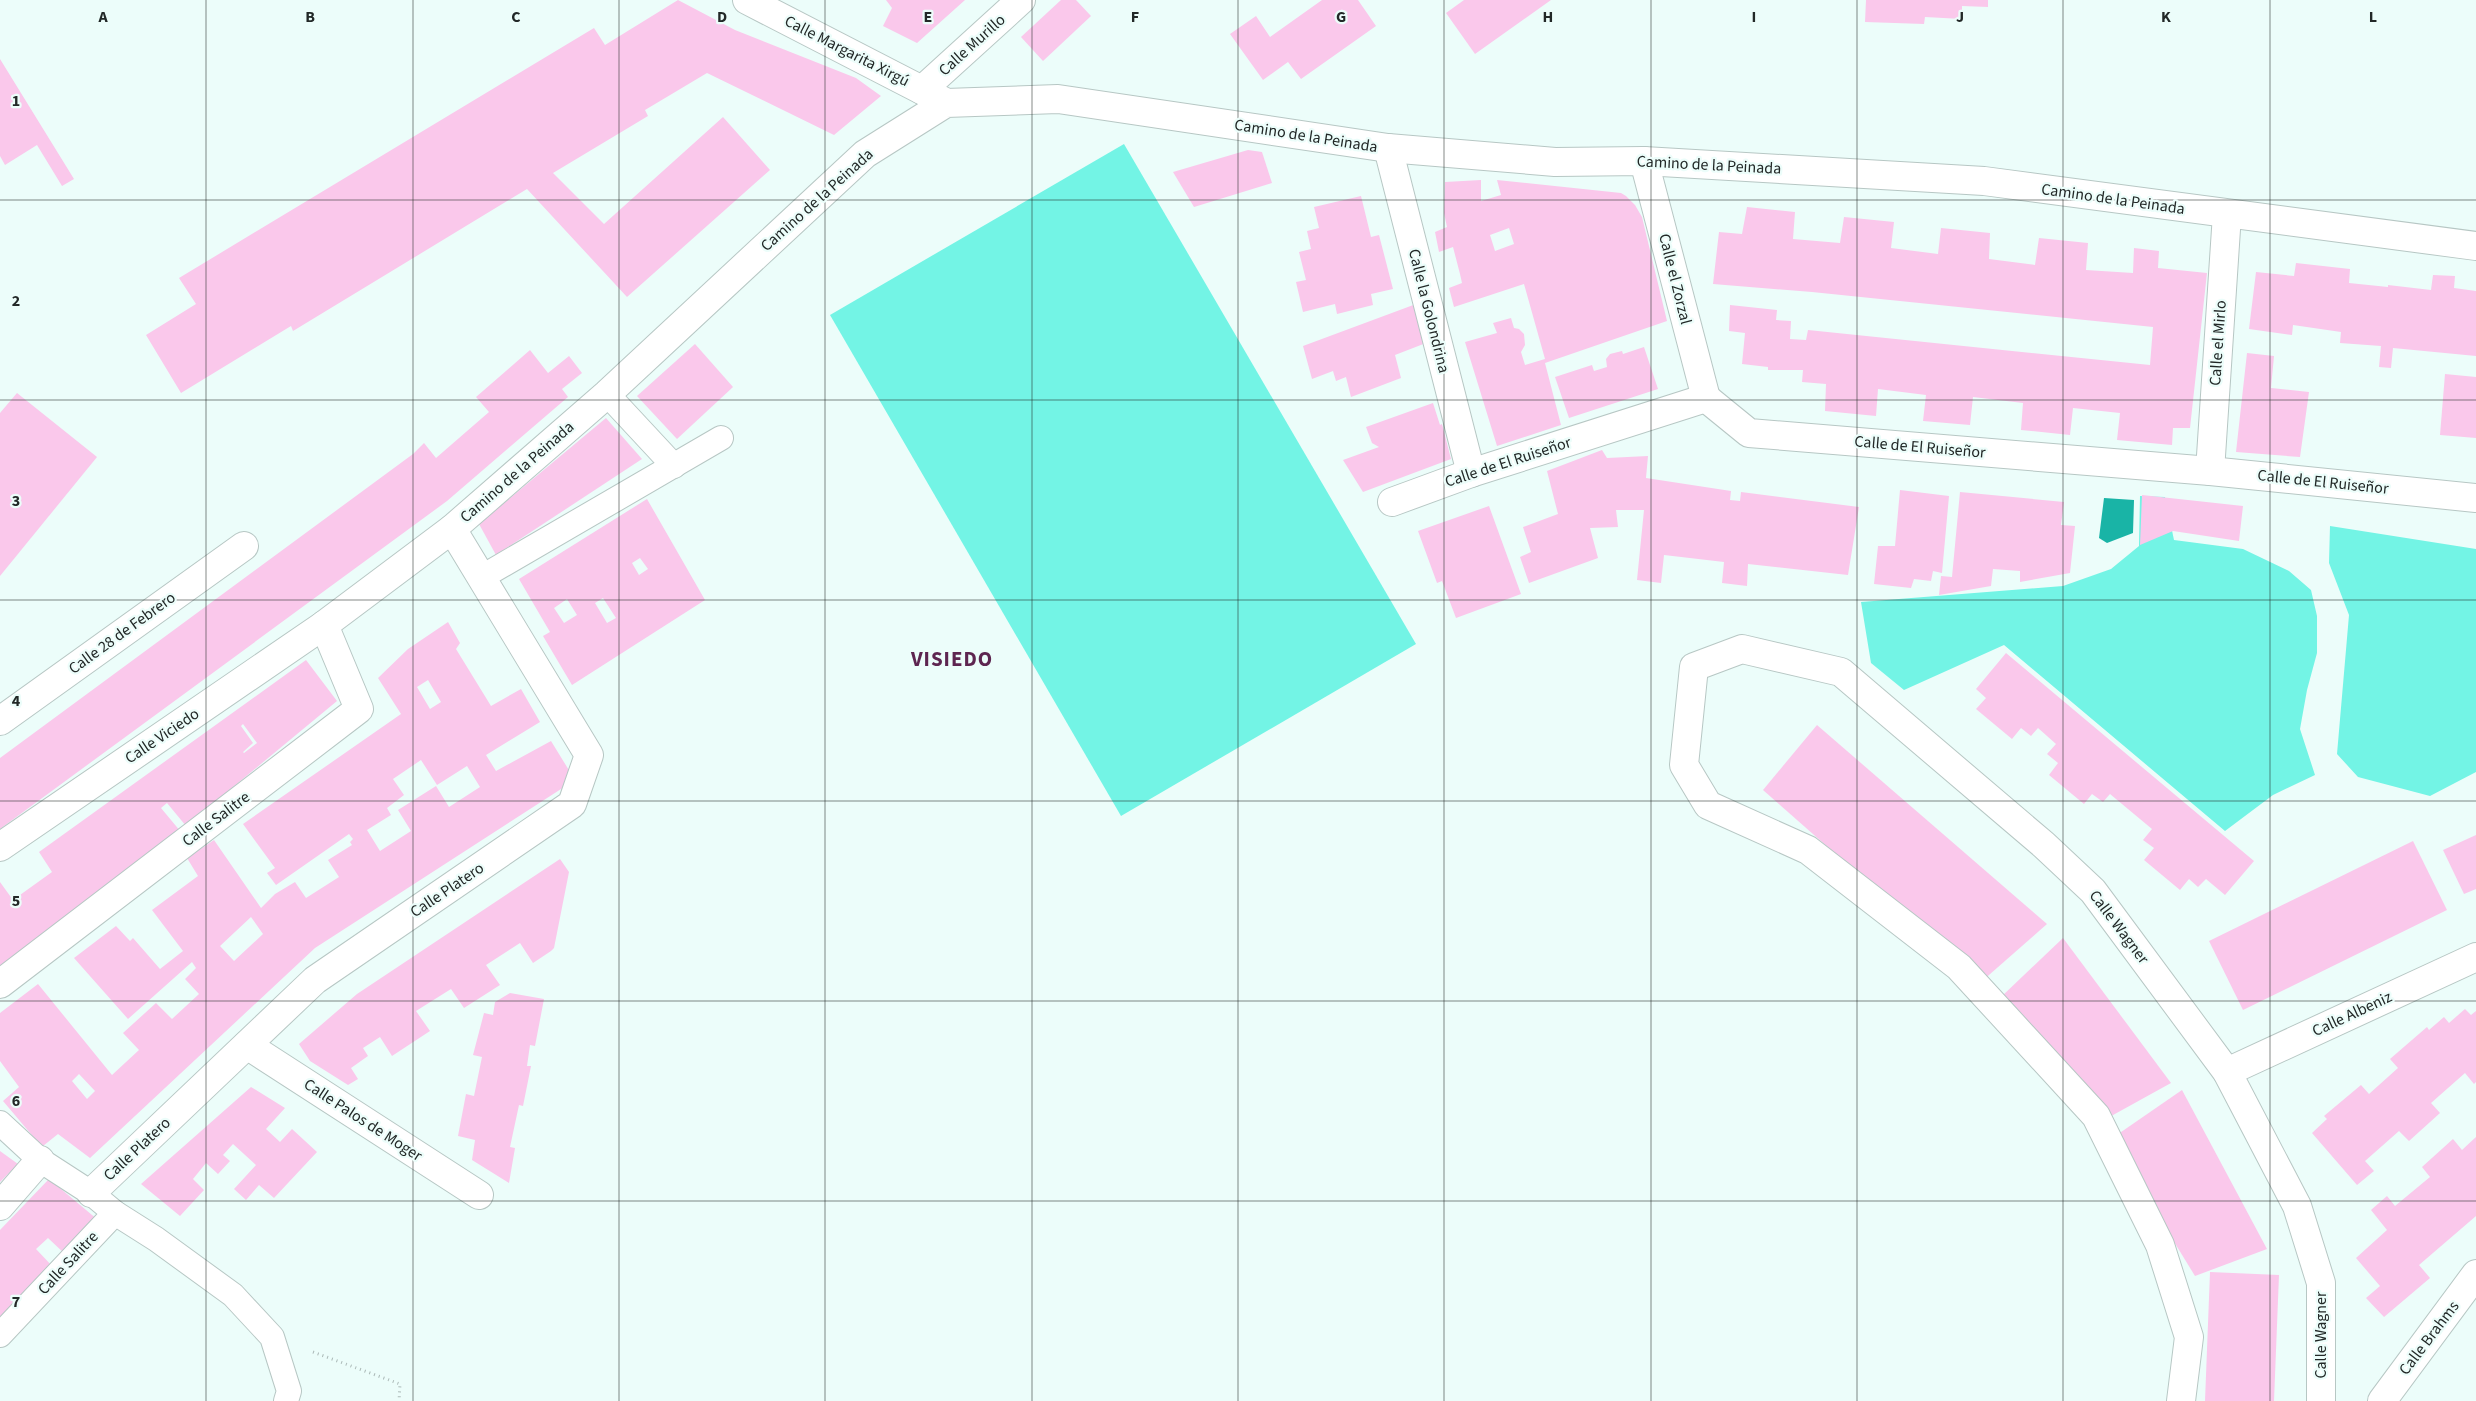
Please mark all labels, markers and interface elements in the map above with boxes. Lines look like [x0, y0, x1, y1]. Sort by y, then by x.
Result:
text: A [97, 6, 108, 28]
text: B [305, 6, 315, 28]
text: C [511, 6, 521, 28]
text: D [717, 6, 727, 28]
text: E [924, 6, 932, 28]
text: F [1131, 6, 1139, 28]
text: G [1336, 6, 1346, 28]
text: H [1543, 6, 1553, 28]
text: I [1752, 6, 1756, 28]
text: J [1956, 6, 1964, 28]
text: K [2161, 6, 2171, 28]
text: L [2369, 6, 2377, 28]
street label: Calle Murillo [934, 9, 1010, 81]
street label: Calle Margarita Xirgú [781, 10, 913, 92]
text: 1 [12, 90, 20, 112]
street label: Camino de la Peinada [1233, 114, 1379, 158]
street label: Camino de la Peinada [756, 143, 878, 257]
street label: Camino de la Peinada [1636, 150, 1782, 180]
street label: Camino de la Peinada [2040, 178, 2186, 220]
street label: Calle el Zorzal [1653, 231, 1697, 327]
street label: Calle la Golondrina [1403, 247, 1455, 375]
text: 2 [12, 290, 20, 312]
street label: Calle el Mirlo [2204, 300, 2232, 386]
street label: Camino de la Peinada [455, 416, 579, 528]
street label: Calle de El Ruiseñor [1853, 430, 1987, 464]
street label: Calle de El Ruiseñor [1442, 431, 1574, 493]
street label: Calle de El Ruiseñor [2256, 464, 2390, 500]
text: 3 [12, 490, 20, 512]
street label: Calle 28 de Febrero [64, 587, 180, 679]
district label: VISIEDO [910, 644, 993, 674]
text: 4 [12, 690, 21, 712]
street label: Calle Viciedo [120, 703, 204, 769]
street label: Calle Salitre [177, 786, 255, 852]
street label: Calle Platero [406, 857, 488, 923]
street label: Calle Wagner [2084, 886, 2154, 969]
text: 5 [12, 890, 20, 912]
street label: Calle Albeniz [2309, 986, 2396, 1042]
street label: Calle Palos de Moger [299, 1073, 427, 1167]
text: 6 [12, 1090, 20, 1112]
street label: Calle Platero [99, 1112, 175, 1186]
street label: Calle Salitre [33, 1226, 103, 1300]
text: 7 [12, 1291, 20, 1313]
street label: Calle Wagner [2310, 1291, 2332, 1379]
street label: Calle Brahms [2394, 1296, 2464, 1380]

